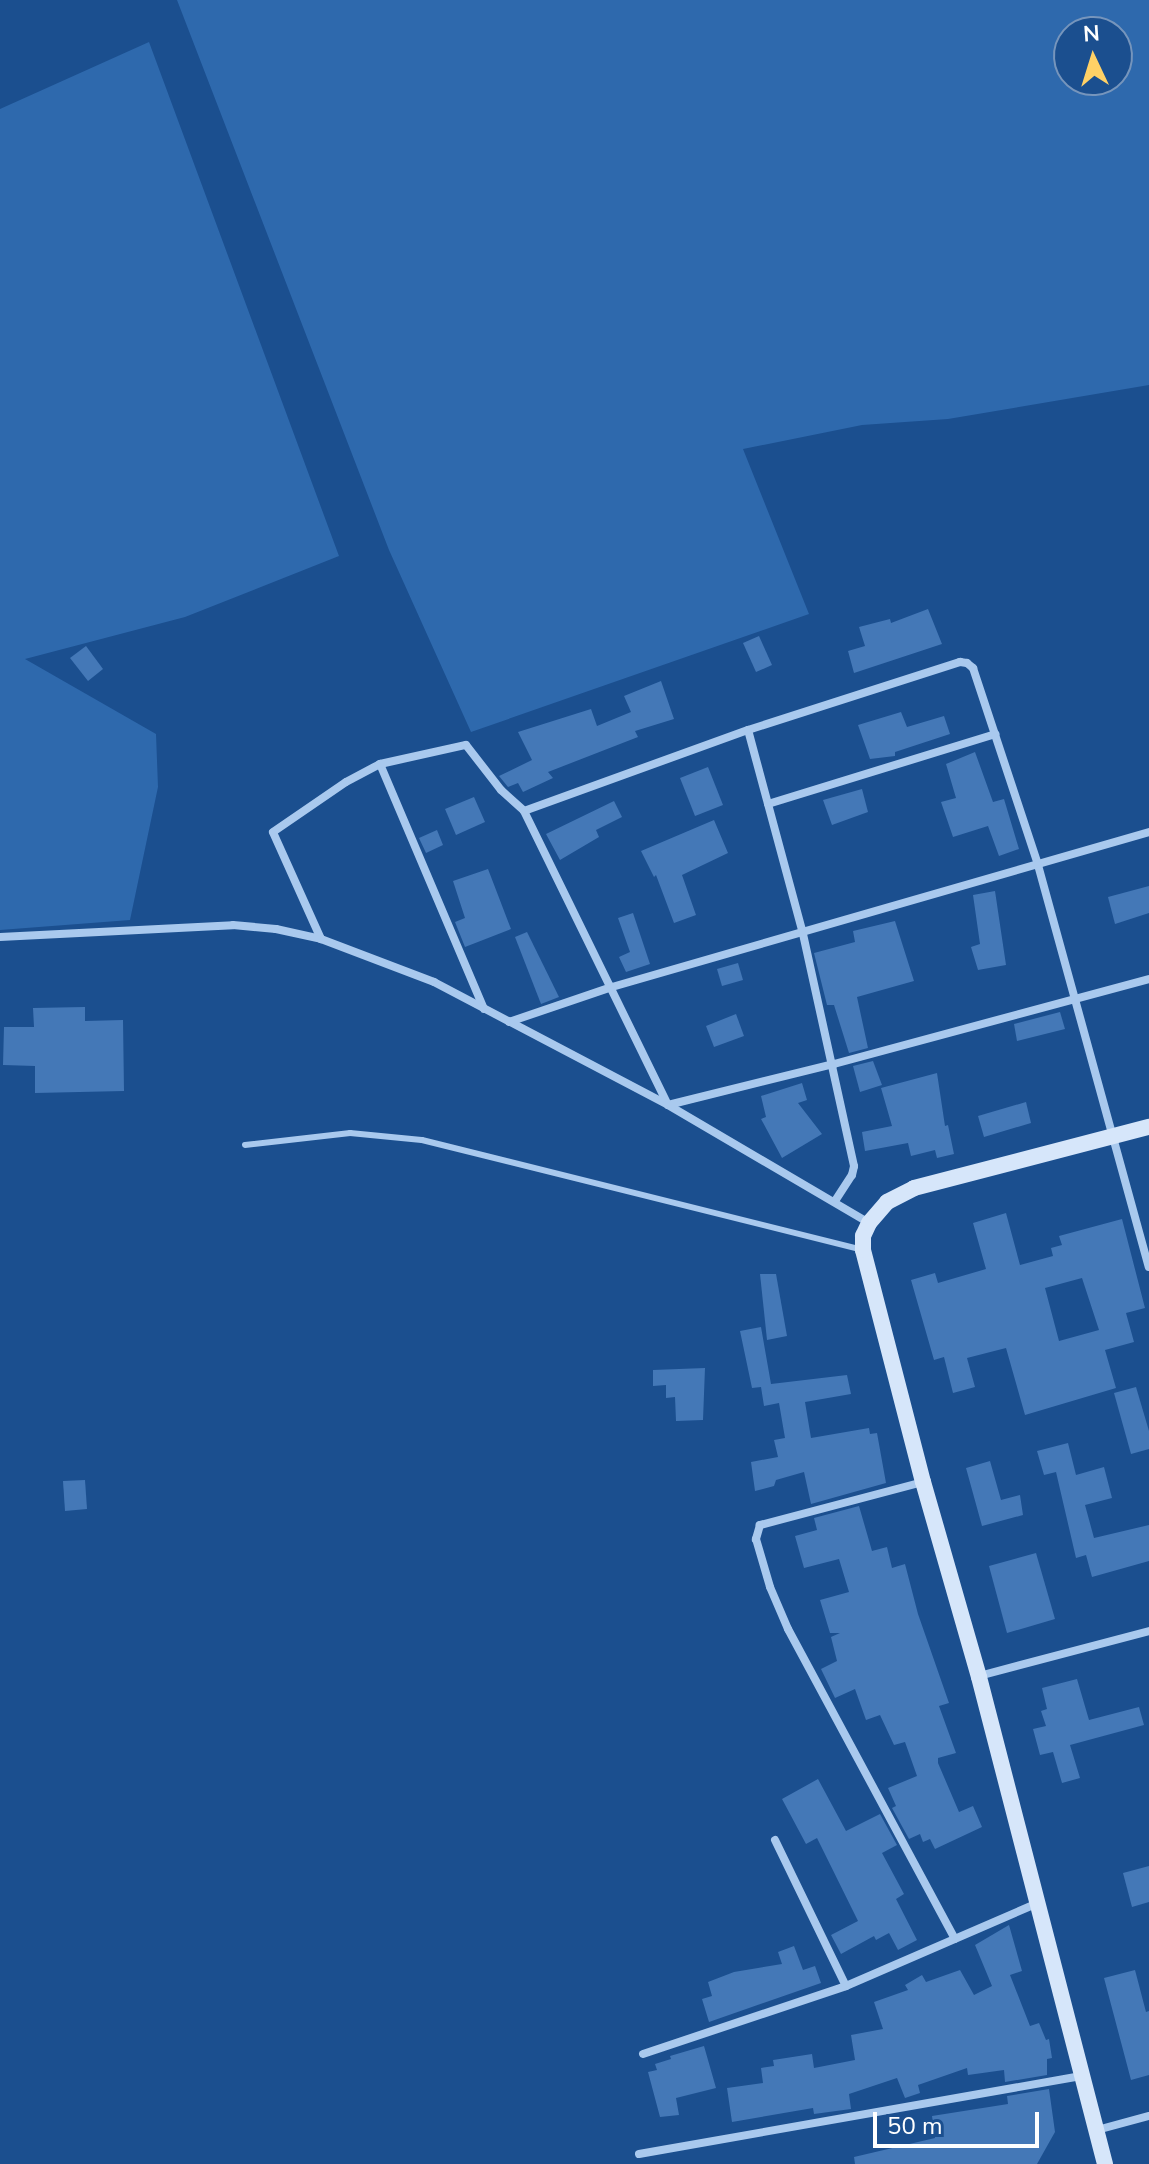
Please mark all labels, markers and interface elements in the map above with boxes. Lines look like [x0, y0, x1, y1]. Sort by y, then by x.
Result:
north arrow [1053, 16, 1133, 96]
text: N [1082, 19, 1101, 50]
scale bar [877, 2096, 1043, 2146]
text: 50 m [887, 2110, 943, 2142]

